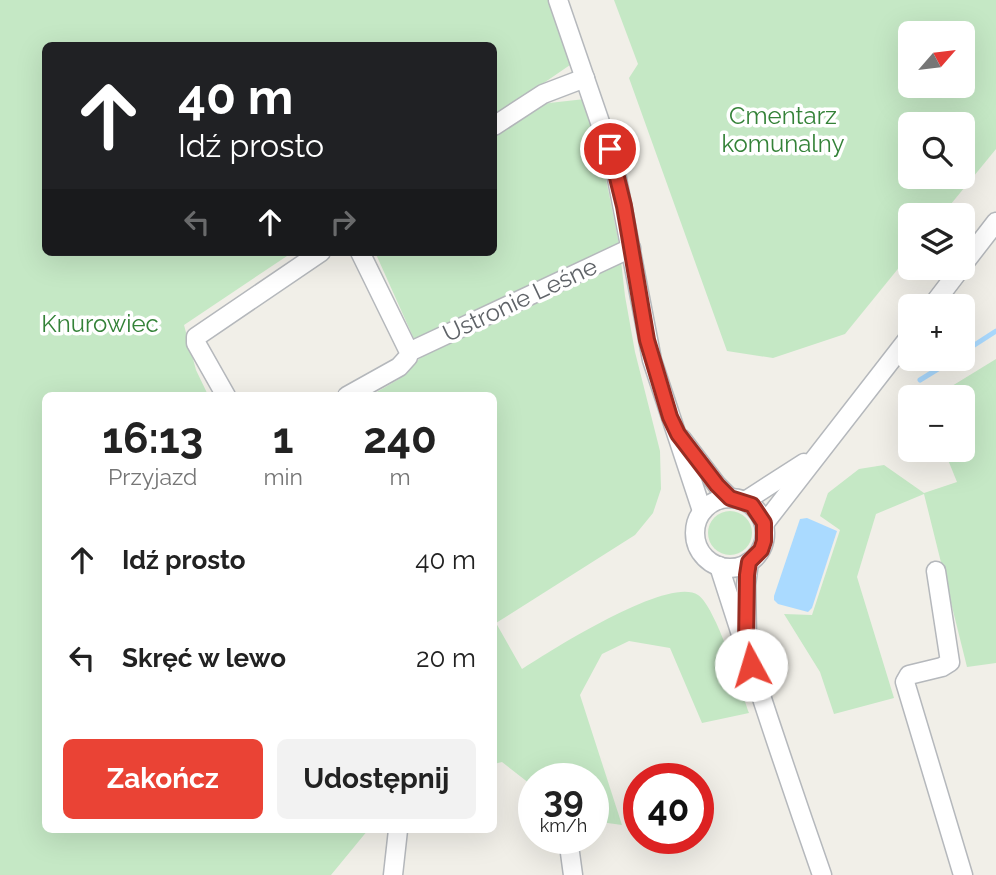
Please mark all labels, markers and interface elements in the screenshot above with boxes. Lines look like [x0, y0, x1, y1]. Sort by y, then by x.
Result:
north arrow [898, 21, 975, 98]
map controls [898, 21, 975, 462]
text: 40 m [178, 68, 293, 125]
icon: ahead [63, 70, 154, 161]
park label: Cmentarz komunalny [721, 101, 845, 158]
button: search [898, 112, 975, 189]
pin [580, 119, 640, 179]
text: Idź prosto [178, 127, 324, 164]
icon: arrive [591, 130, 629, 168]
icon: left [178, 203, 216, 241]
icon: ahead [251, 203, 289, 241]
icon: right [324, 203, 362, 241]
button: layers [898, 203, 975, 280]
street label: Ustronie Leśne [438, 251, 601, 348]
button: + [898, 294, 975, 371]
park label: Knurowiec [41, 309, 159, 338]
button: − [898, 385, 975, 462]
text: 16:13 [102, 414, 203, 463]
text: 1 [273, 414, 294, 463]
text: 240 [363, 414, 437, 463]
text: Przyjazd [108, 463, 197, 490]
text: min [263, 463, 303, 490]
text: m [389, 463, 411, 490]
icon: ahead [63, 541, 101, 579]
text: Idź prosto [122, 545, 246, 575]
text: 40 m [415, 545, 476, 575]
position arrow [714, 628, 788, 702]
icon: left [63, 639, 101, 677]
text: Skręć w lewo [122, 643, 286, 673]
text: 20 m [416, 643, 476, 673]
button: Zakończ [63, 739, 263, 819]
button: Udostępnij [277, 739, 476, 819]
speed limit sign: 40 [623, 763, 714, 854]
text: 39 [543, 779, 584, 820]
text: km/h [540, 815, 587, 836]

